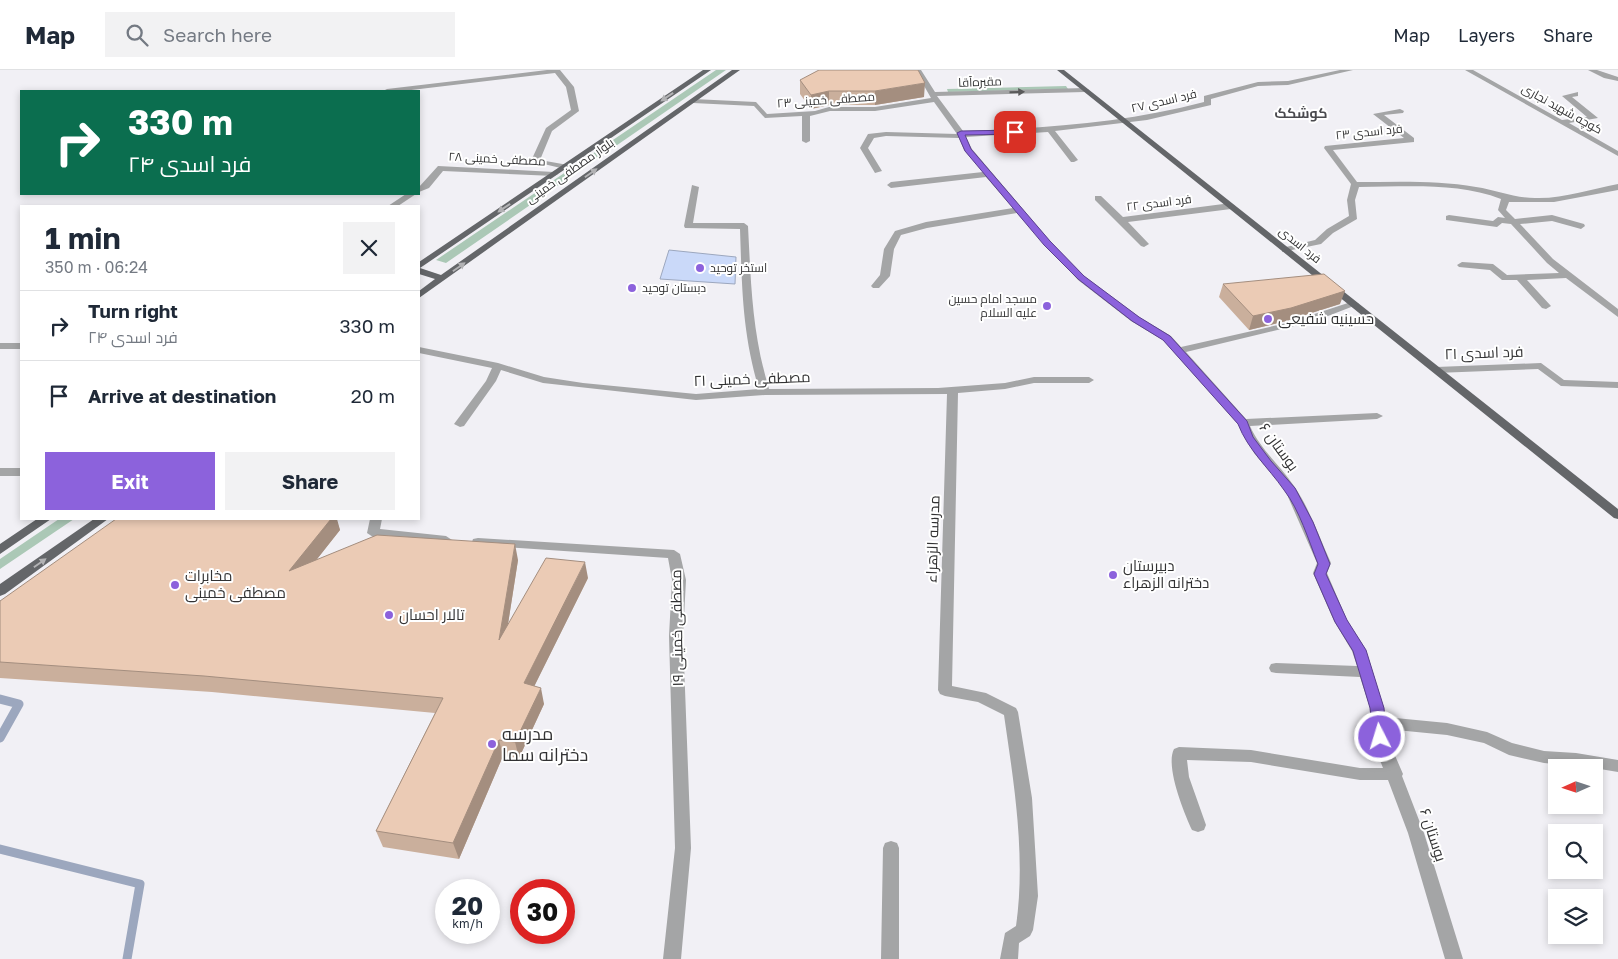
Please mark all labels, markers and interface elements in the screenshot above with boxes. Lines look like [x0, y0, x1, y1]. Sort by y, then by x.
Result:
search box [105, 12, 455, 57]
text: Map [25, 20, 75, 49]
icon: search [123, 21, 151, 49]
text: Search here [163, 23, 272, 46]
text: Map [1393, 24, 1430, 46]
text: Layers [1458, 24, 1515, 46]
text: Share [1543, 24, 1593, 46]
street label: مقبره‌آقا [958, 73, 1002, 90]
street label: کوچه شهید ‌نجاری [1518, 80, 1605, 139]
street label: فرد اسدی ۲۷ [1130, 86, 1198, 115]
one-way arrow [1009, 88, 1025, 96]
street label: مصطفی خمینی ۲۳ [777, 89, 875, 110]
one-way arrow [661, 92, 674, 102]
text: 330 m [128, 101, 233, 143]
district label: کوشکک [1274, 104, 1328, 122]
icon: right [45, 110, 110, 175]
pin [994, 111, 1036, 153]
icon: arrive [1001, 118, 1029, 146]
street label: فرد اسدی ۲۳ [1335, 121, 1403, 142]
street label: بلوار مصطفی خمینی [523, 135, 617, 207]
street label: مصطفی خمینی ۲۸ [448, 148, 546, 169]
text: فرد اسدی ۲۴ [128, 150, 251, 177]
one-way arrow [584, 168, 598, 178]
street label: فرد اسدی ۲۲ [1125, 191, 1192, 214]
one-way arrow [497, 203, 511, 213]
text: 1 min [45, 220, 121, 256]
button: close [343, 222, 395, 274]
street label: فرد اسدی [1276, 223, 1324, 266]
text: 350 m · 06:24 [45, 257, 148, 277]
place label: استخر توحید [710, 260, 767, 275]
one-way arrow [452, 262, 465, 272]
marker: استخر توحید [694, 262, 706, 274]
place label: دبستان توحید [642, 280, 706, 295]
marker: دبستان توحید [626, 282, 638, 294]
place label: مسجد امام حسین علیه السلام [948, 291, 1037, 321]
text: Turn right [88, 299, 178, 322]
marker: مسجد امام حسین علیه السلام [1041, 300, 1053, 312]
place label: حسینیه شفیعی [1278, 309, 1374, 329]
icon: right [45, 312, 73, 340]
marker: حسینیه شفیعی [1262, 313, 1274, 325]
text: 330 m [339, 314, 395, 337]
text: فرد اسدی ۲۴ [88, 327, 178, 347]
street label: فرد اسدی ۲۱ [1444, 342, 1524, 364]
street label: مصطفی خمینی ۲۱ [693, 367, 811, 391]
icon: arrive [45, 382, 73, 410]
text: Arrive at destination [88, 384, 276, 407]
text: 20 m [351, 384, 395, 407]
street label: بوستان ۶ [1255, 419, 1303, 475]
button: Exit [45, 452, 215, 510]
button: Share [225, 452, 395, 510]
street label: مدرسه الزهراء [921, 495, 944, 583]
place label: دبیرستان دخترانه الزهراء [1123, 556, 1209, 592]
one-way arrow [33, 558, 47, 568]
place label: مخابرات مصطفی خمینی [185, 566, 286, 603]
street label: مصطفی خمینی ۱۹ [666, 569, 688, 687]
marker: دبیرستان دخترانه الزهراء [1107, 569, 1119, 581]
marker: مخابرات مصطفی خمینی [169, 579, 181, 591]
place label: تالار احسان [399, 605, 464, 625]
marker: تالار احسان [383, 609, 395, 621]
position arrow [1353, 710, 1405, 762]
place label: مدرسه دخترانه سما [502, 722, 588, 766]
marker: مدرسه دخترانه سما [486, 738, 498, 750]
north arrow [1548, 759, 1602, 814]
map controls [1548, 759, 1603, 944]
street label: بوستان ۶ [1415, 806, 1451, 864]
button: search [1548, 824, 1603, 879]
speed limit sign: 30 [510, 879, 575, 944]
button: layers [1548, 889, 1603, 944]
text: 20 [452, 890, 483, 921]
text: km/h [452, 916, 483, 931]

